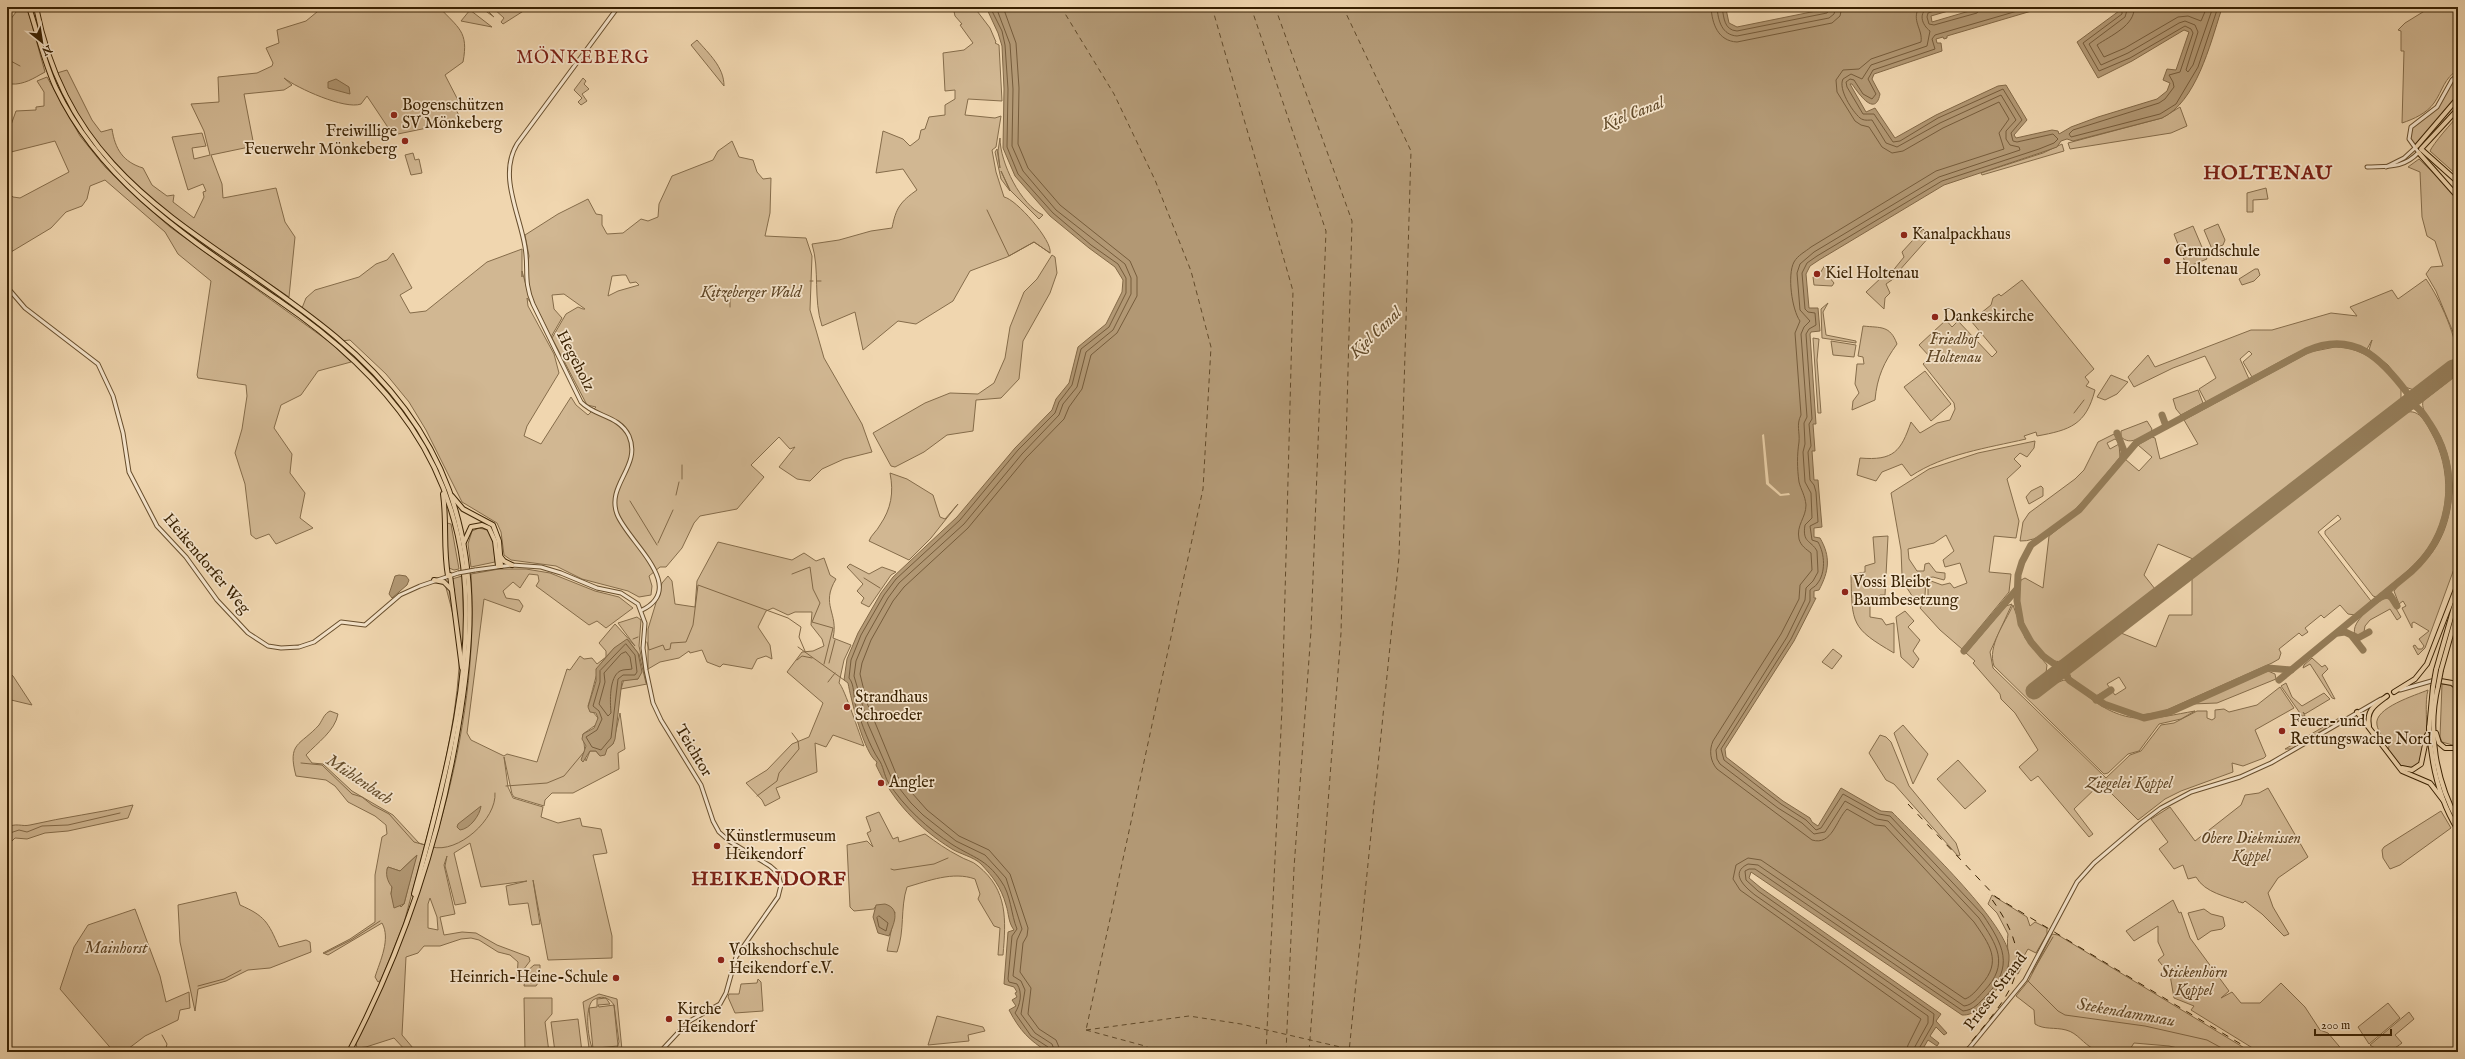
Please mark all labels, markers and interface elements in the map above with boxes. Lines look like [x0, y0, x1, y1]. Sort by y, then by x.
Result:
north arrow [22, 22, 62, 62]
text: N [38, 41, 55, 58]
district label: MÖNKEBERG [516, 46, 650, 70]
water label: Kiel Canal [1598, 92, 1669, 136]
place label: Bogenschützen SV Mönkeberg [402, 96, 504, 134]
marker: Bogenschützen SV Mönkeberg [389, 110, 399, 120]
place label: Freiwillige Feuerwehr Mönkeberg [244, 122, 397, 160]
marker: Freiwillige Feuerwehr Mönkeberg [400, 136, 410, 146]
district label: HOLTENAU [2203, 161, 2333, 186]
place label: Kanalpackhaus [1912, 225, 2011, 245]
marker: Kanalpackhaus [1899, 230, 1909, 240]
place label: Grundschule Holtenau [2175, 242, 2260, 280]
marker: Grundschule Holtenau [2162, 256, 2172, 266]
place label: Kiel Holtenau [1825, 264, 1919, 284]
marker: Kiel Holtenau [1812, 269, 1822, 279]
park label: Kitzeberger Wald [700, 283, 803, 303]
water label: Kiel Canal [1345, 301, 1408, 364]
place label: Dankeskirche [1943, 307, 2034, 327]
marker: Dankeskirche [1930, 312, 1940, 322]
street label: Hegeholz [551, 327, 599, 395]
park label: Friedhof Holtenau [1925, 330, 1983, 368]
street label: Heikendorfer Weg [158, 510, 254, 619]
place label: Vossi Bleibt Baumbesetzung [1852, 573, 1959, 611]
marker: Vossi Bleibt Baumbesetzung [1840, 587, 1850, 597]
place label: Strandhaus Schroeder [855, 688, 928, 726]
marker: Strandhaus Schroeder [842, 702, 852, 712]
place label: Feuer- und Rettungswache Nord [2290, 712, 2432, 750]
street label: Teichtor [670, 721, 716, 781]
marker: Feuer- und Rettungswache Nord [2277, 726, 2287, 736]
water label: Mühlenbach [322, 750, 396, 810]
place label: Angler [888, 773, 935, 793]
park label: Ziegelei Koppel [2084, 774, 2174, 794]
marker: Angler [876, 778, 886, 788]
place label: Künstlermuseum Heikendorf [725, 827, 836, 865]
park label: Obere Diekmissen Koppel [2201, 829, 2301, 867]
marker: Künstlermuseum Heikendorf [712, 841, 722, 851]
district label: HEIKENDORF [691, 867, 847, 892]
park label: Mainhorst [84, 939, 148, 959]
place label: Volkshochschule Heikendorf e.V. [728, 941, 839, 979]
street label: Prieser Strand [1960, 949, 2032, 1035]
marker: Volkshochschule Heikendorf e.V. [716, 955, 726, 965]
park label: Stickenhörn Koppel [2160, 963, 2228, 1001]
place label: Heinrich-Heine-Schule [450, 968, 608, 988]
marker: Heinrich-Heine-Schule [611, 973, 621, 983]
water label: Stekendammsau [2075, 994, 2177, 1032]
place label: Kirche Heikendorf [677, 1000, 758, 1038]
scale bar [2315, 1011, 2391, 1037]
marker: Kirche Heikendorf [664, 1014, 674, 1024]
text: 200 m [2321, 1018, 2350, 1033]

